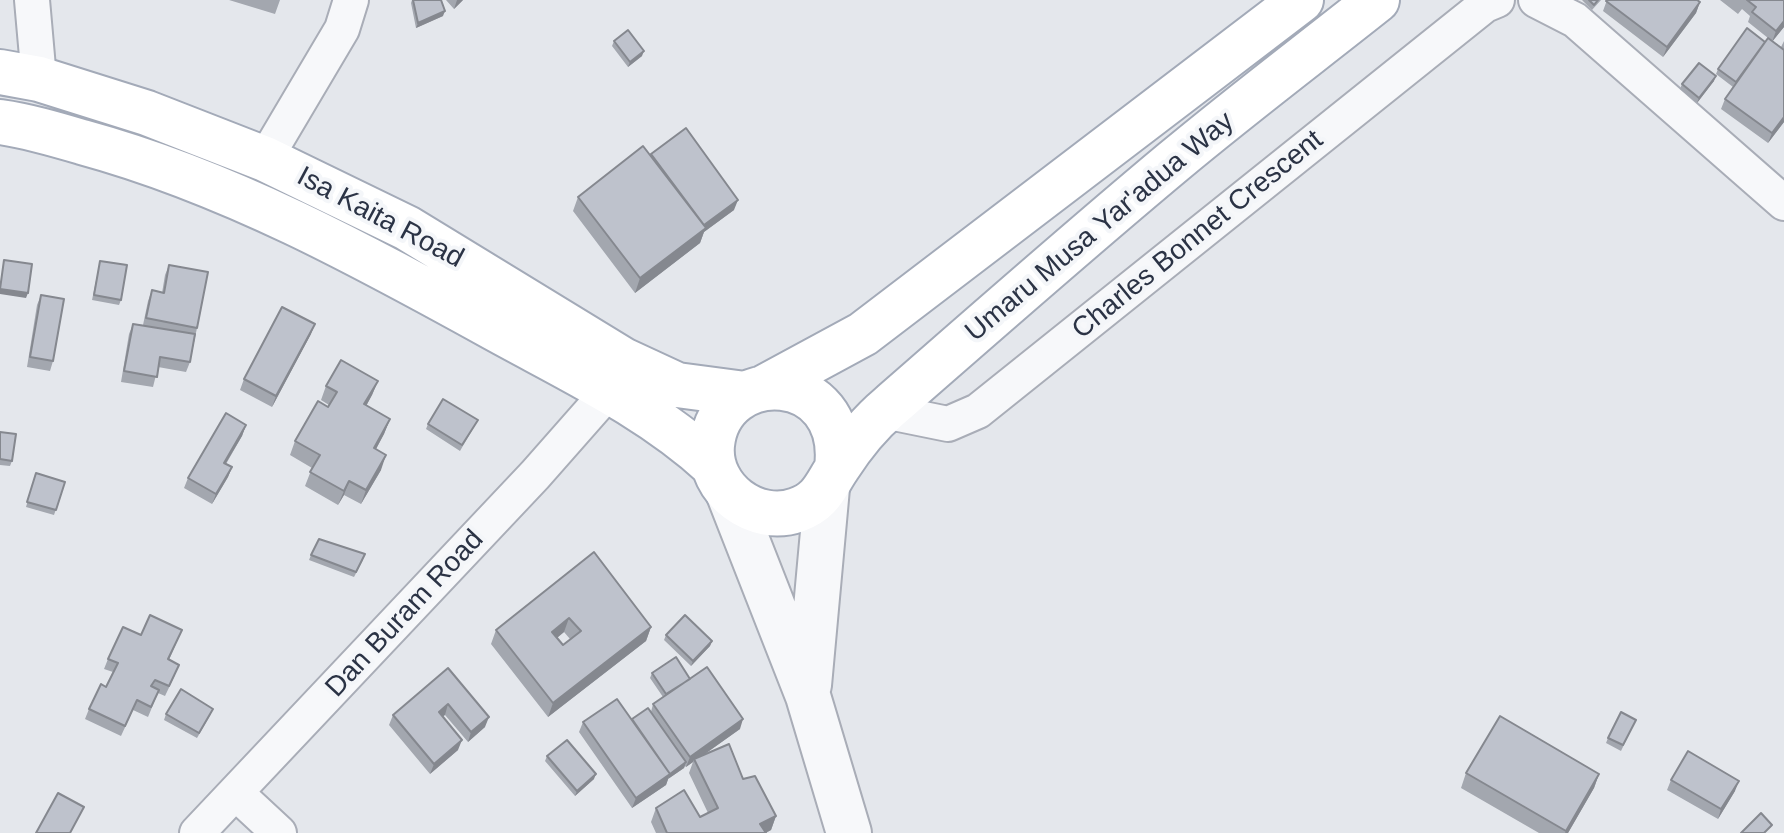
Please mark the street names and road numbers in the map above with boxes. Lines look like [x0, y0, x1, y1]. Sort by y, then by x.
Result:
street label: Umaru Musa Yar'adua Way [959, 105, 1241, 349]
street label: Charles Bonnet Crescent [1066, 124, 1330, 346]
street label: Isa Kaita Road [291, 160, 469, 276]
street label: Dan Buram Road [319, 523, 491, 705]

